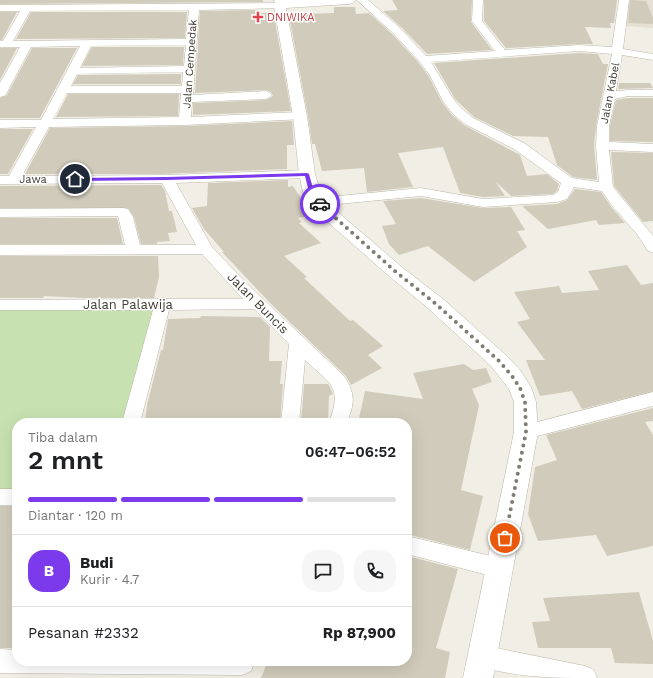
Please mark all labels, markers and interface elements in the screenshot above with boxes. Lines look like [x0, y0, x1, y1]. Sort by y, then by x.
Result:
marker: DNIWIKA [252, 11, 264, 23]
place label: DNIWIKA [267, 11, 315, 24]
street label: Jalan Cempedak [180, 19, 200, 109]
street label: Jalan Kabel [598, 61, 622, 125]
pin [58, 162, 92, 196]
icon: home [64, 168, 86, 190]
street label: Jawa [19, 173, 47, 186]
courier [300, 184, 340, 224]
icon: car [309, 193, 331, 215]
street label: Jalan Buncis [224, 269, 292, 337]
street label: Jalan Palawija [83, 297, 174, 312]
text: Tiba dalam [28, 430, 98, 445]
text: 06:47–06:52 [305, 443, 396, 461]
text: 2 mnt [28, 445, 103, 475]
text: Diantar · 120 m [28, 508, 123, 523]
pin [488, 521, 522, 555]
icon: bag [494, 527, 516, 549]
button: chat [302, 550, 344, 592]
button: phone [354, 550, 396, 592]
text: Budi [80, 554, 113, 572]
text: B [44, 562, 54, 580]
text: Kurir · 4.7 [80, 572, 139, 587]
text: Pesanan #2332 [28, 624, 139, 642]
text: Rp 87,900 [323, 624, 396, 642]

